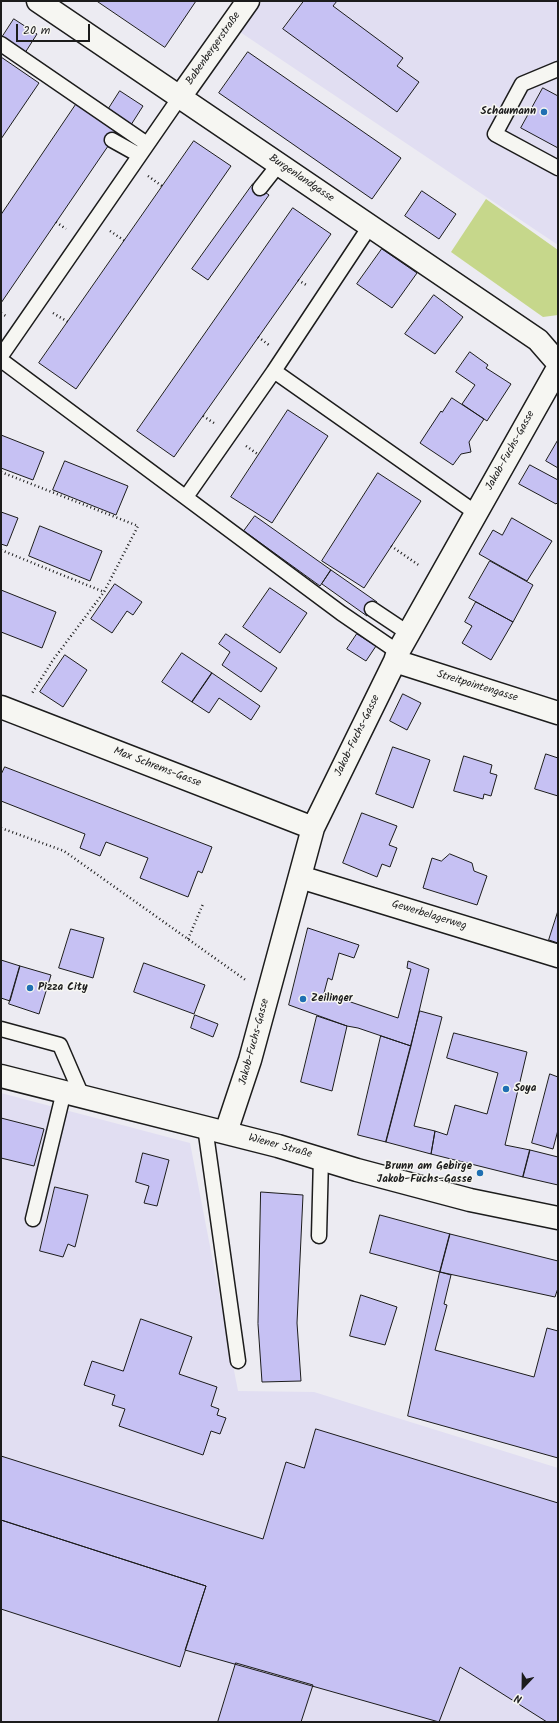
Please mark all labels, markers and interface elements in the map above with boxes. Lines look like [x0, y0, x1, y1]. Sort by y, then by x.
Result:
street label: Babenbergerstraße [184, 10, 244, 88]
scale bar [18, 16, 92, 42]
text: 20 m [23, 21, 50, 40]
place label: Schaumann [481, 105, 536, 119]
marker: Schaumann [539, 107, 549, 117]
street label: Burgenlandgasse [266, 152, 336, 206]
street label: Jakob-Fuchs-Gasse [484, 409, 538, 493]
street label: Streitpointengasse [435, 668, 519, 706]
street label: Jakob-Fuchs-Gasse [333, 693, 383, 779]
street label: Max Schrems-Gasse [111, 745, 203, 791]
street label: Gewerbelagerweg [390, 898, 468, 934]
place label: Pizza City [38, 981, 88, 995]
marker: Pizza City [25, 983, 35, 993]
place label: Zeilinger [311, 992, 353, 1006]
marker: Zeilinger [298, 994, 308, 1004]
street label: Jakob-Fuchs-Gasse [237, 997, 273, 1087]
place label: Soya [514, 1082, 536, 1096]
marker: Soya [501, 1084, 511, 1094]
street label: Wiener Straße [247, 1132, 313, 1162]
place label: Brunn am Gebirge Jakob-Fuchs-Gasse [377, 1160, 472, 1186]
marker: Brunn am Gebirge Jakob-Fuchs-Gasse [475, 1168, 485, 1178]
north arrow [503, 1667, 543, 1707]
text: N [512, 1688, 525, 1708]

